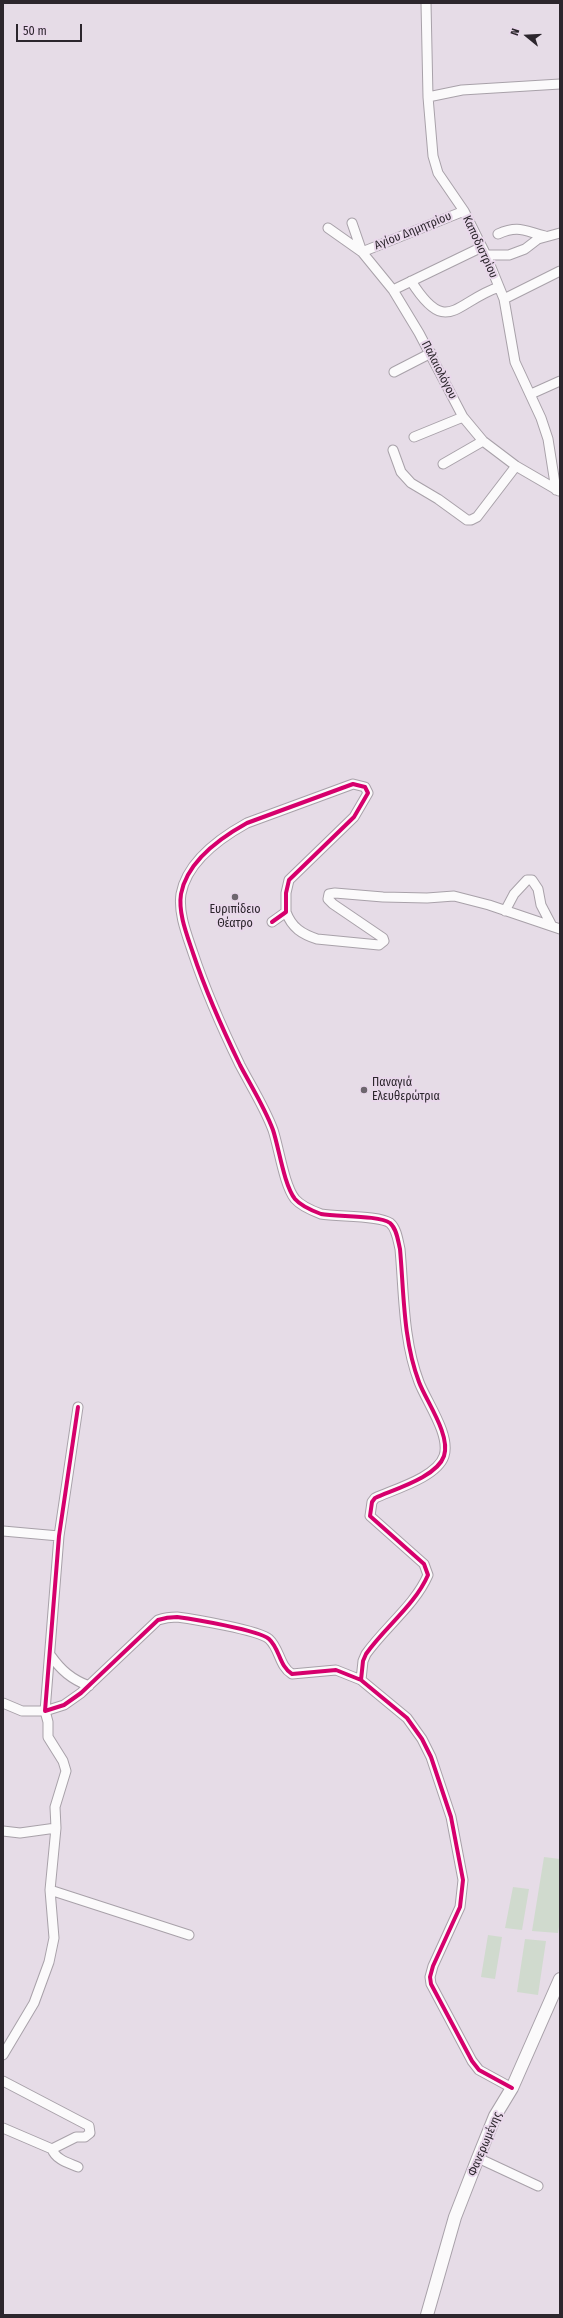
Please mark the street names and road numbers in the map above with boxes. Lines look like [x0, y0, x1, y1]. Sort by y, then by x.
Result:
street label: Αγίου Δημητρίου [372, 209, 454, 253]
street label: Καποδιστρίου [459, 213, 501, 281]
street label: Παλαιολόγου [418, 338, 460, 402]
street label: Φανερωμένης [465, 2110, 505, 2178]

